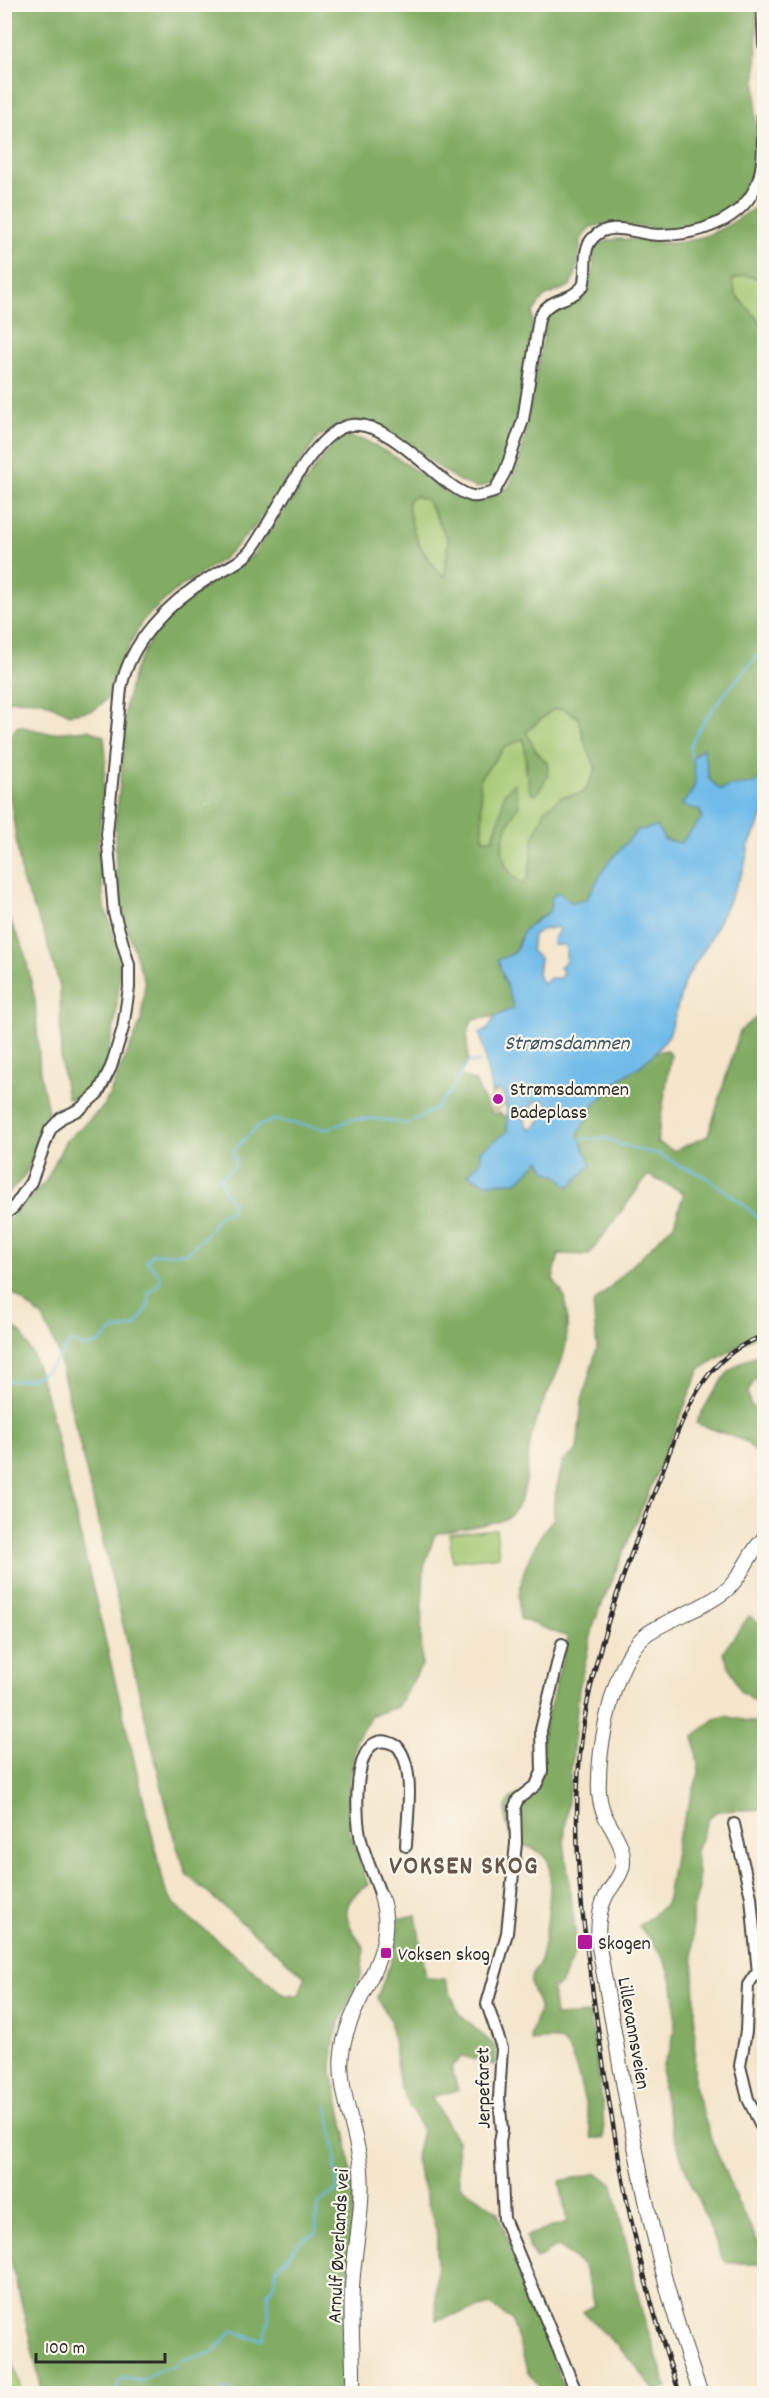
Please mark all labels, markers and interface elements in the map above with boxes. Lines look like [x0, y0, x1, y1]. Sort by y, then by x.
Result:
water label: Strømsdammen [505, 1030, 631, 1060]
place label: Strømsdammen Badeplass [510, 1077, 629, 1128]
marker: Strømsdammen Badeplass [491, 1092, 505, 1106]
district label: VOKSEN SKOG [389, 1849, 539, 1886]
place label: Skogen [598, 1931, 651, 1959]
marker: Skogen [576, 1933, 594, 1951]
place label: Voksen skog [398, 1942, 490, 1970]
marker: Voksen skog [379, 1946, 393, 1960]
street label: Lillevannsveien [608, 1975, 656, 2092]
street label: Jerpefaret [470, 2047, 500, 2129]
street label: Arnulf Øverlands vei [322, 2168, 358, 2324]
scale bar [36, 2326, 165, 2364]
text: 100 m [45, 2337, 85, 2362]

